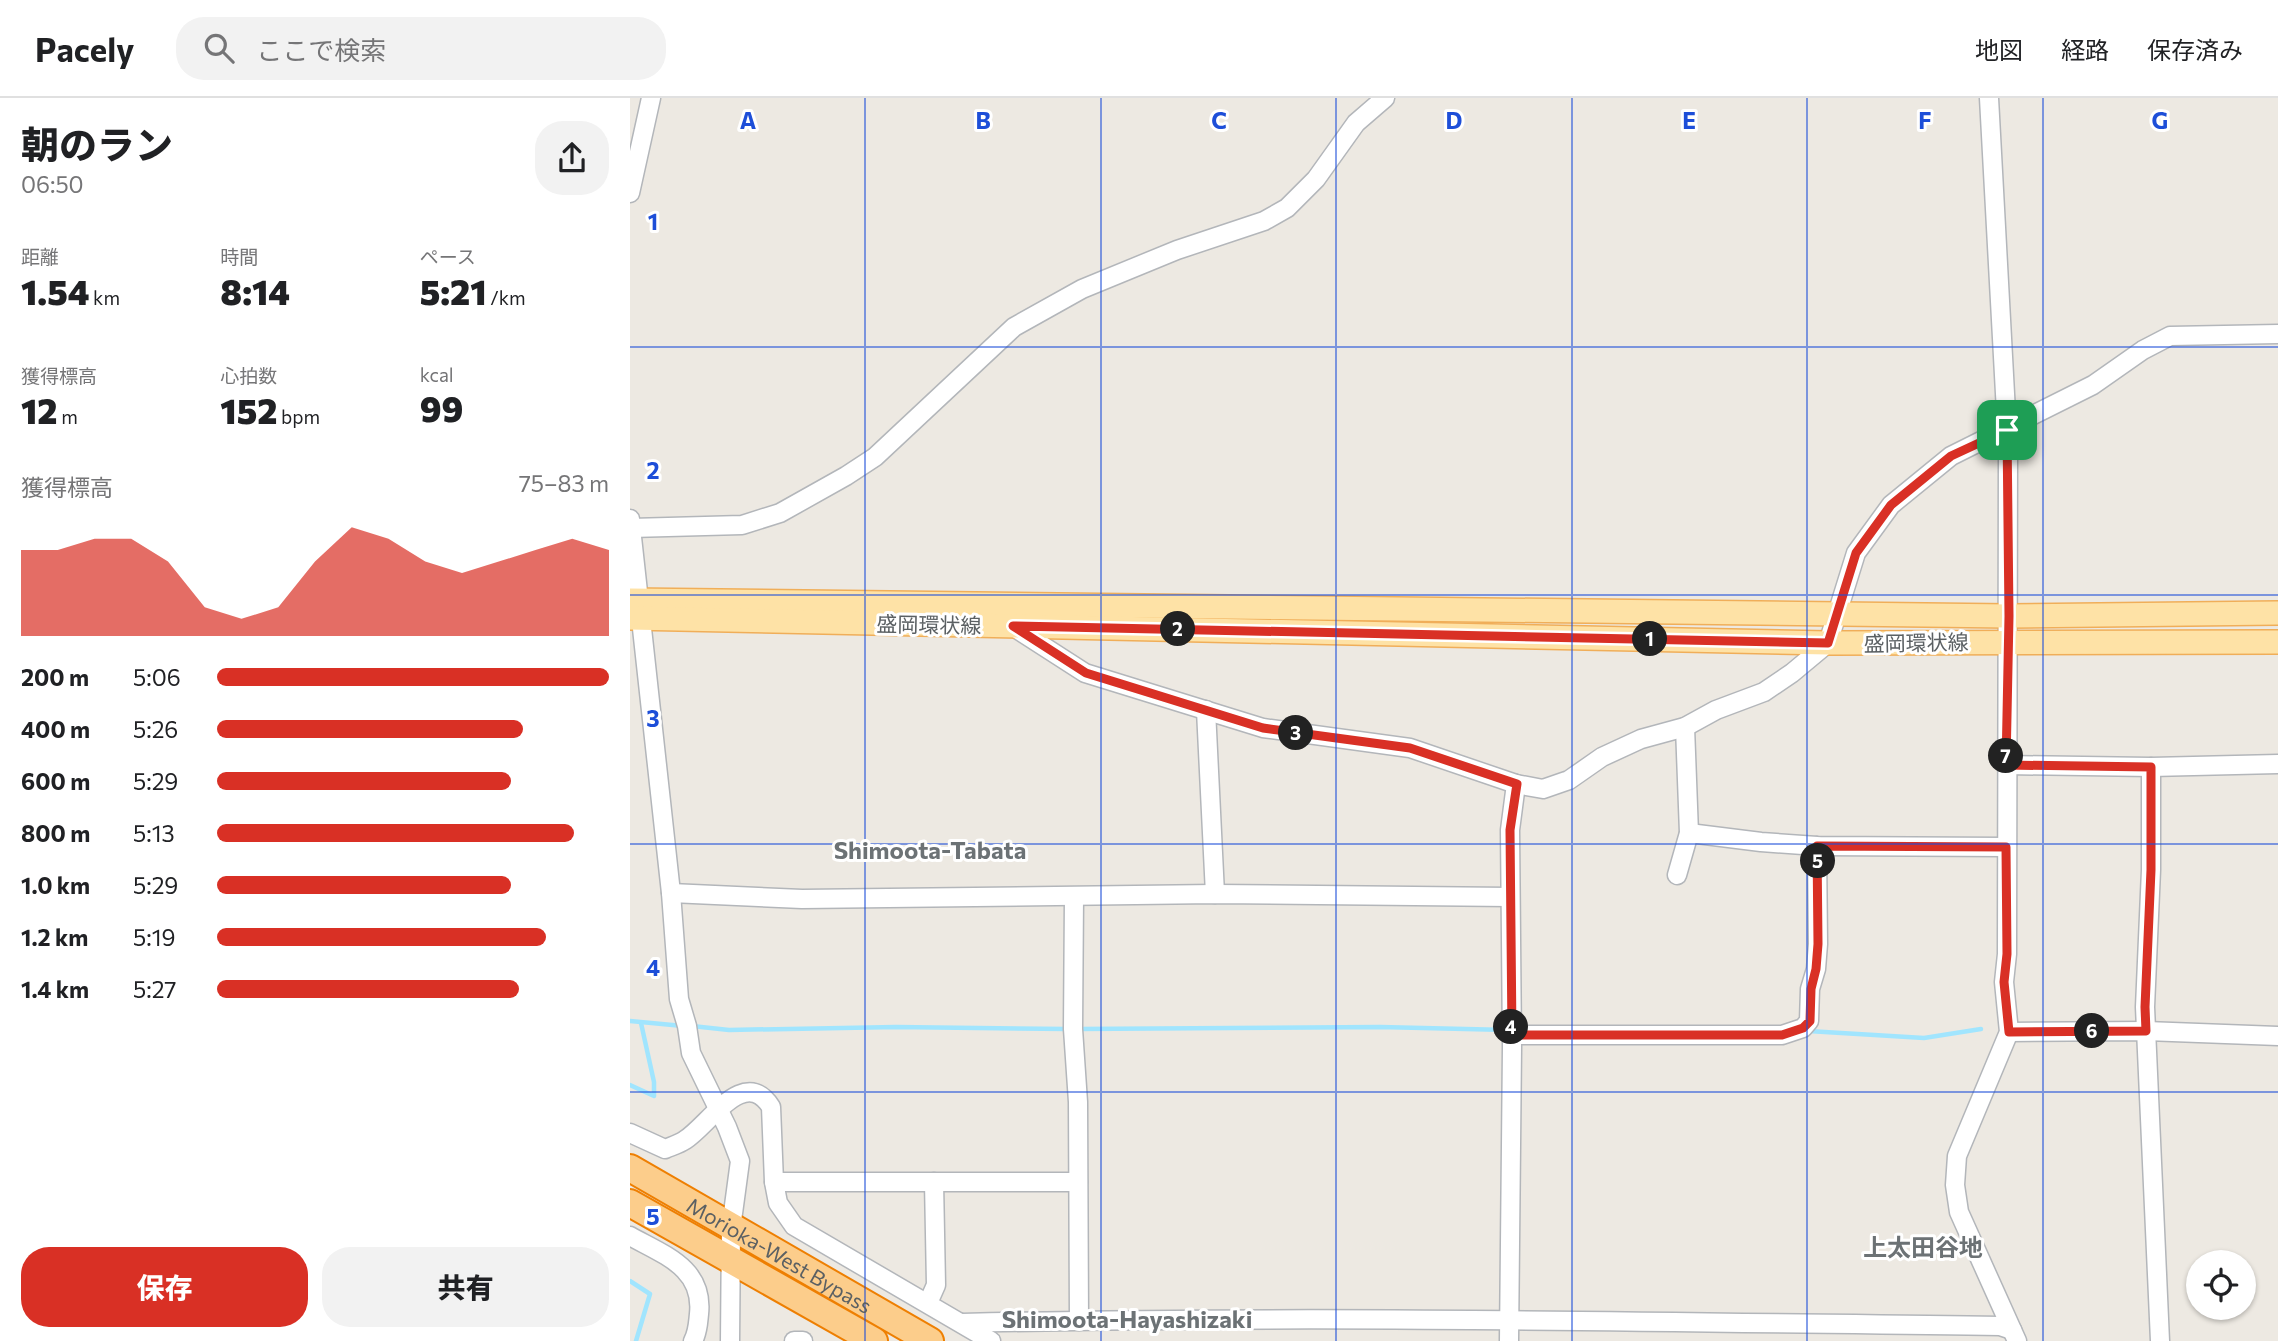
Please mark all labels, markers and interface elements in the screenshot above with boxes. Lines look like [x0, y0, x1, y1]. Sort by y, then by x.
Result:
search box [176, 17, 666, 80]
text: Pacely [35, 28, 134, 69]
icon: search [200, 29, 238, 67]
text: ここで検索 [256, 34, 386, 65]
text: 地図 [1975, 35, 2023, 64]
text: 経路 [2061, 35, 2109, 64]
text: 保存済み [2147, 35, 2243, 64]
text: A [740, 106, 757, 134]
text: B [975, 106, 991, 134]
text: C [1211, 106, 1227, 134]
text: D [1446, 106, 1463, 134]
text: E [1682, 106, 1696, 134]
text: F [1918, 106, 1932, 134]
text: G [2152, 106, 2168, 134]
text: 朝のラン [21, 120, 173, 167]
button: share [535, 121, 609, 195]
text: 06:50 [21, 170, 84, 198]
text: 1 [648, 207, 658, 235]
text: 距離 [21, 245, 59, 268]
text: 時間 [220, 245, 258, 268]
text: ペース [420, 245, 476, 268]
text: 1.54 [21, 269, 89, 312]
text: 8:14 [220, 269, 290, 312]
text: 5:21 [420, 269, 487, 312]
text: km [89, 286, 120, 309]
text: /km [487, 286, 526, 309]
text: kcal [420, 363, 454, 386]
text: 獲得標高 [21, 364, 97, 387]
text: 心拍数 [220, 364, 277, 387]
text: 99 [420, 386, 463, 429]
text: 12 [21, 388, 58, 431]
text: 152 [220, 388, 277, 431]
pin [1977, 400, 2037, 460]
text: m [58, 405, 78, 428]
text: bpm [277, 405, 320, 428]
icon: arrive [1988, 411, 2026, 449]
text: 2 [646, 456, 660, 484]
text: 75–83 m [519, 469, 609, 497]
text: 獲得標高 [21, 473, 113, 501]
street label: 盛岡環状線 [876, 611, 982, 637]
pin: 2 [1160, 612, 1196, 646]
text: 2 [1172, 617, 1183, 640]
pin: 1 [1632, 622, 1668, 656]
text: 1 [1645, 627, 1654, 650]
street label: 盛岡環状線 [1863, 629, 1969, 655]
text: 200 m [21, 663, 89, 691]
text: 5:06 [133, 663, 181, 691]
text: 3 [646, 704, 660, 732]
text: 400 m [21, 715, 90, 743]
text: 5:26 [133, 715, 178, 743]
pin: 3 [1278, 716, 1314, 750]
text: 3 [1290, 721, 1301, 744]
pin: 7 [1988, 738, 2024, 774]
text: 7 [2000, 744, 2011, 767]
text: 600 m [21, 767, 90, 795]
text: 5:29 [133, 767, 178, 795]
text: 800 m [21, 819, 90, 847]
text: 5:13 [133, 819, 175, 847]
district label: Shimoota-Tabata [834, 835, 1026, 864]
pin: 5 [1800, 844, 1836, 878]
text: 5 [1812, 849, 1823, 872]
text: 1.0 km [21, 871, 90, 899]
text: 5:29 [133, 871, 178, 899]
text: 1.2 km [21, 923, 88, 951]
text: 5:19 [133, 923, 175, 951]
text: 4 [646, 953, 660, 981]
text: 1.4 km [21, 975, 89, 1003]
text: 5:27 [133, 975, 176, 1003]
pin: 4 [1494, 1010, 1528, 1044]
pin: 6 [2074, 1014, 2110, 1048]
text: 4 [1505, 1015, 1516, 1038]
text: 6 [2086, 1019, 2097, 1042]
street label: Morioka-West Bypass [683, 1191, 877, 1317]
text: 5 [646, 1202, 660, 1230]
district label: 上太田谷地 [1863, 1232, 1983, 1261]
button: 保存 [21, 1247, 308, 1327]
button: 共有 [322, 1247, 609, 1327]
map controls [2186, 1250, 2256, 1320]
button: locate [2186, 1250, 2256, 1320]
district label: Shimoota-Hayashizaki [1002, 1304, 1252, 1333]

